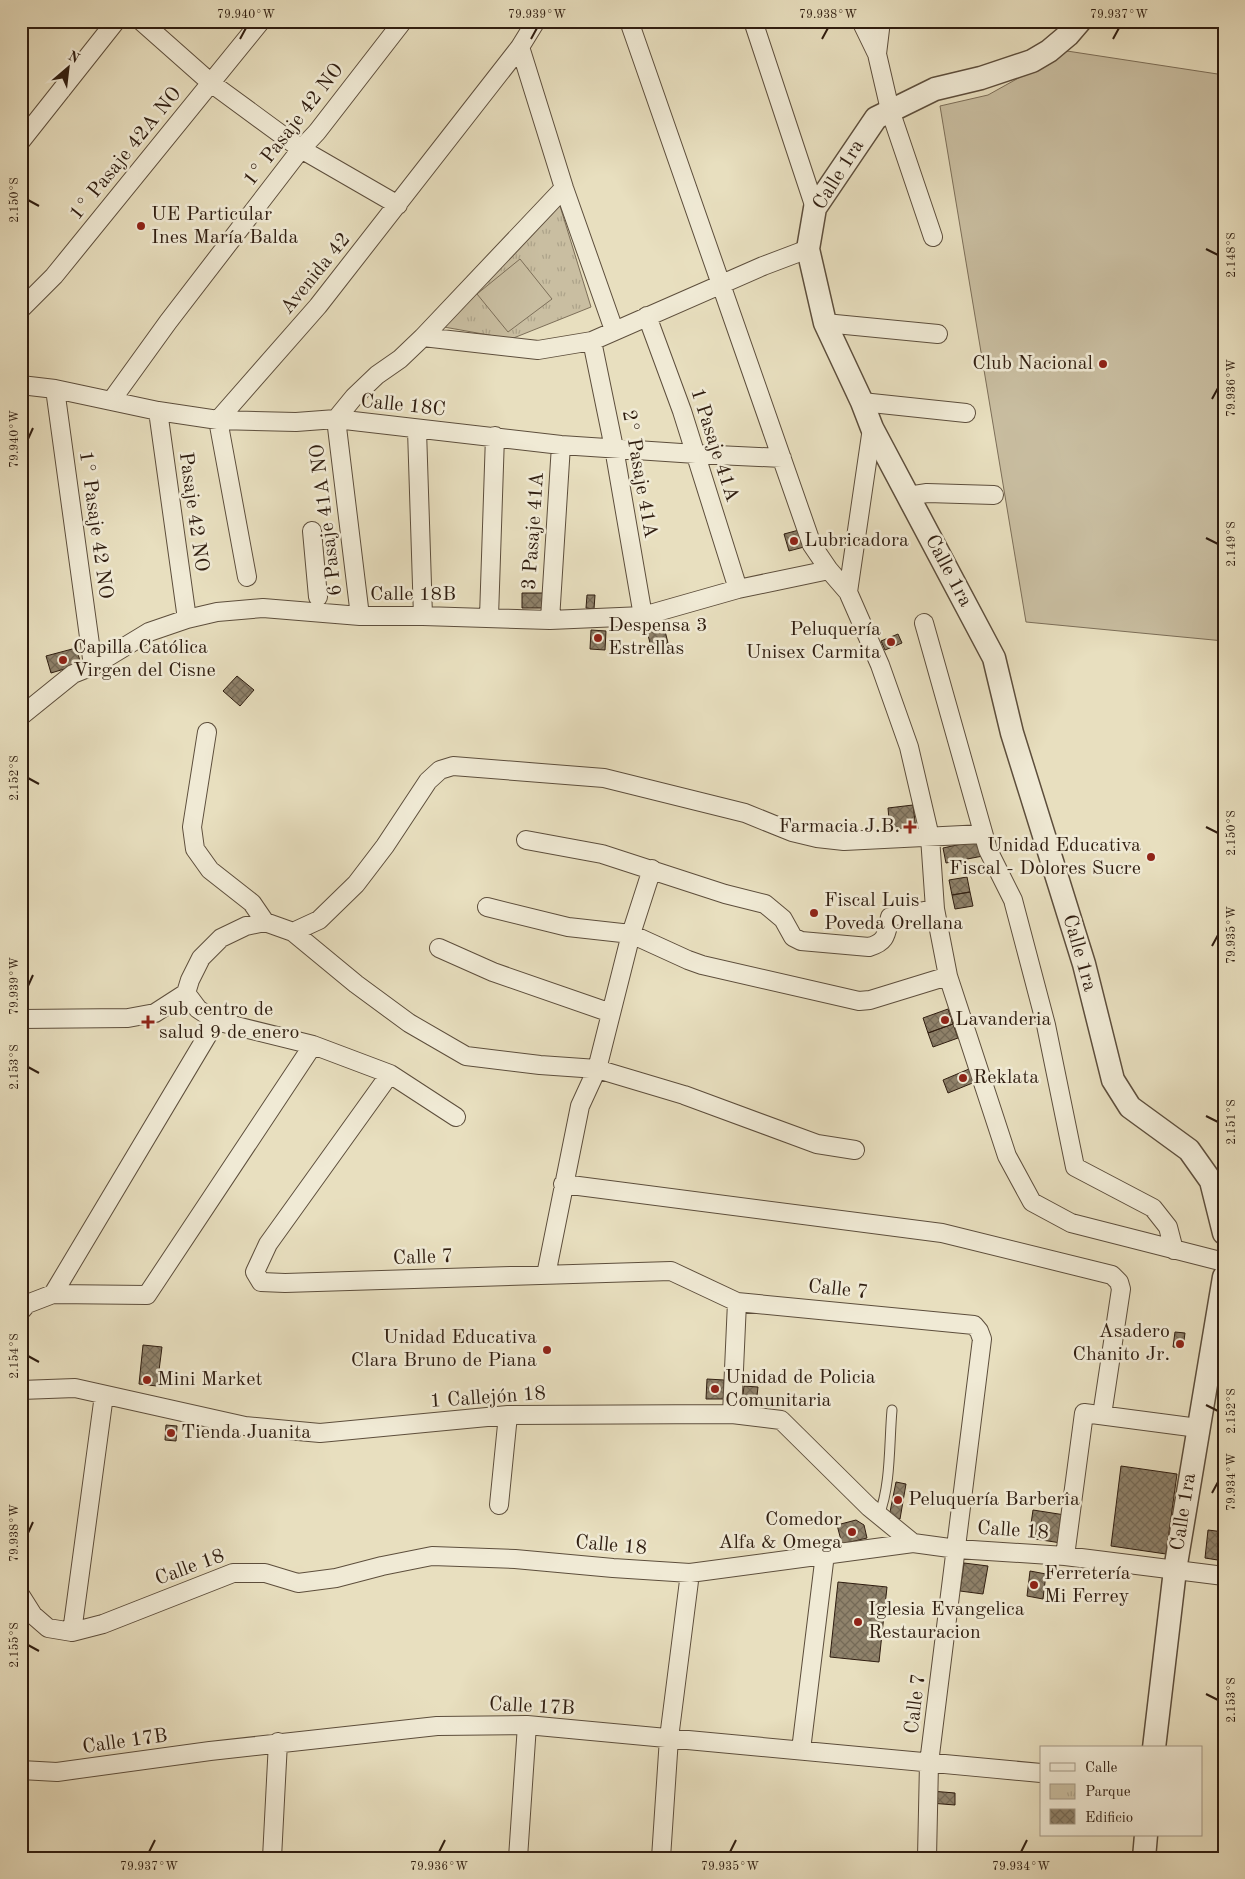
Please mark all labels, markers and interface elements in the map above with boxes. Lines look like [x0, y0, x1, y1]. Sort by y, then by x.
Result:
text: 79.940°W [217, 9, 275, 21]
text: 79.939°W [508, 9, 566, 21]
text: 79.938°W [799, 9, 857, 21]
text: 79.937°W [1090, 9, 1148, 21]
north arrow [42, 42, 92, 92]
text: N [66, 49, 82, 66]
street label: 1° Pasaje 42 NO [240, 60, 348, 190]
street label: 1° Pasaje 42A NO [66, 84, 186, 224]
street label: Calle 1ra [810, 136, 868, 214]
text: 2.150°S [8, 177, 21, 223]
place label: UE Particular Ines María Balda [151, 205, 298, 248]
marker: UE Particular Ines María Balda [135, 220, 147, 232]
street label: Avenida 42 [277, 230, 355, 318]
text: 2.148°S [1226, 232, 1238, 278]
place label: Club Nacional [972, 354, 1093, 374]
marker: Club Nacional [1097, 358, 1109, 370]
text: 79.936°W [1226, 359, 1238, 417]
street label: 1 Pasaje 41A [686, 386, 742, 504]
street label: Calle 18C [359, 392, 447, 420]
street label: 2° Pasaje 41A [618, 408, 660, 540]
text: 79.940°W [9, 410, 21, 468]
street label: 6 Pasaje 41A NO [308, 443, 346, 597]
street label: 1° Pasaje 42 NO [75, 450, 115, 600]
street label: Pasaje 42 NO [175, 451, 211, 573]
street label: 3 Pasaje 41A [520, 471, 548, 591]
text: 2.149°S [1226, 521, 1238, 567]
place label: Lubricadora [804, 531, 909, 551]
street label: Calle 1ra [921, 532, 975, 610]
marker: Lubricadora [788, 535, 800, 547]
street label: Calle 18B [370, 585, 456, 605]
place label: Despensa 3 Estrellas [608, 616, 708, 659]
place label: Peluquería Unisex Carmita [746, 620, 881, 663]
marker: Despensa 3 Estrellas [592, 632, 604, 644]
marker: Peluquería Unisex Carmita [885, 636, 897, 648]
place label: Capilla Católica Virgen del Cisne [73, 638, 216, 681]
marker: Capilla Católica Virgen del Cisne [57, 654, 69, 666]
text: 2.152°S [8, 755, 21, 801]
text: 2.150°S [1225, 810, 1238, 856]
place label: Farmacia J.B. [779, 817, 900, 837]
marker: Farmacia J.B. [904, 821, 916, 833]
place label: Unidad Educativa Fiscal - Dolores Sucre [949, 836, 1141, 879]
marker: Unidad Educativa Fiscal - Dolores Sucre [1145, 851, 1157, 863]
place label: Fiscal Luis Poveda Orellana [824, 891, 963, 934]
text: 79.935°W [1225, 906, 1238, 964]
marker: Fiscal Luis Poveda Orellana [808, 907, 820, 919]
street label: Calle 1ra [1059, 912, 1099, 994]
text: 79.939°W [9, 957, 21, 1015]
place label: sub centro de salud 9 de enero [159, 1000, 299, 1043]
place label: Lavanderia [955, 1010, 1052, 1030]
marker: Lavanderia [939, 1014, 951, 1026]
marker: sub centro de salud 9 de enero [141, 1015, 155, 1029]
text: 2.153°S [8, 1044, 21, 1090]
place label: Reklata [973, 1068, 1039, 1088]
marker: Reklata [957, 1072, 969, 1084]
text: 2.151°S [1225, 1099, 1238, 1145]
street label: Calle 7 [392, 1247, 454, 1269]
street label: Calle 7 [807, 1277, 869, 1303]
place label: Asadero Chanito Jr. [1073, 1322, 1170, 1365]
place label: Unidad Educativa Clara Bruno de Piana [351, 1328, 537, 1371]
text: 2.154°S [8, 1333, 21, 1379]
marker: Asadero Chanito Jr. [1174, 1338, 1186, 1350]
marker: Unidad Educativa Clara Bruno de Piana [541, 1344, 553, 1356]
place label: Unidad de Policia Comunitaria [725, 1368, 876, 1411]
place label: Mini Market [157, 1370, 262, 1390]
marker: Mini Market [141, 1374, 153, 1386]
marker: Unidad de Policia Comunitaria [709, 1383, 721, 1395]
street label: 1 Callejón 18 [429, 1384, 547, 1412]
text: 2.152°S [1225, 1388, 1238, 1434]
place label: Tienda Juanita [181, 1423, 311, 1443]
marker: Tienda Juanita [165, 1427, 177, 1439]
text: 79.934°W [1226, 1453, 1238, 1511]
street label: Calle 1ra [1168, 1472, 1200, 1552]
place label: Peluquería Barberîa [908, 1490, 1080, 1510]
marker: Peluquería Barberîa [892, 1494, 904, 1506]
text: 79.938°W [9, 1504, 21, 1562]
place label: Comedor Alfa & Omega [718, 1510, 842, 1553]
street label: Calle 18 [976, 1519, 1050, 1543]
marker: Comedor Alfa & Omega [846, 1526, 858, 1538]
street label: Calle 18 [574, 1533, 648, 1559]
street label: Calle 18 [153, 1546, 227, 1590]
place label: Ferretería Mi Ferrey [1044, 1564, 1131, 1607]
marker: Ferretería Mi Ferrey [1028, 1579, 1040, 1591]
place label: Iglesia Evangelica Restauracion [868, 1600, 1025, 1643]
marker: Iglesia Evangelica Restauracion [852, 1616, 864, 1628]
text: 2.155°S [8, 1622, 21, 1668]
street label: Calle 7 [902, 1673, 930, 1735]
text: 2.153°S [1225, 1677, 1238, 1723]
street label: Calle 17B [489, 1695, 575, 1719]
street label: Calle 17B [81, 1726, 169, 1758]
legend [1040, 1746, 1202, 1836]
text: Calle [1085, 1761, 1118, 1776]
text: Parque [1085, 1785, 1131, 1800]
text: Edificio [1085, 1811, 1133, 1826]
text: 79.935°W [701, 1860, 759, 1873]
text: 79.937°W [120, 1861, 178, 1873]
text: 79.936°W [410, 1861, 468, 1873]
text: 79.934°W [992, 1861, 1050, 1873]

